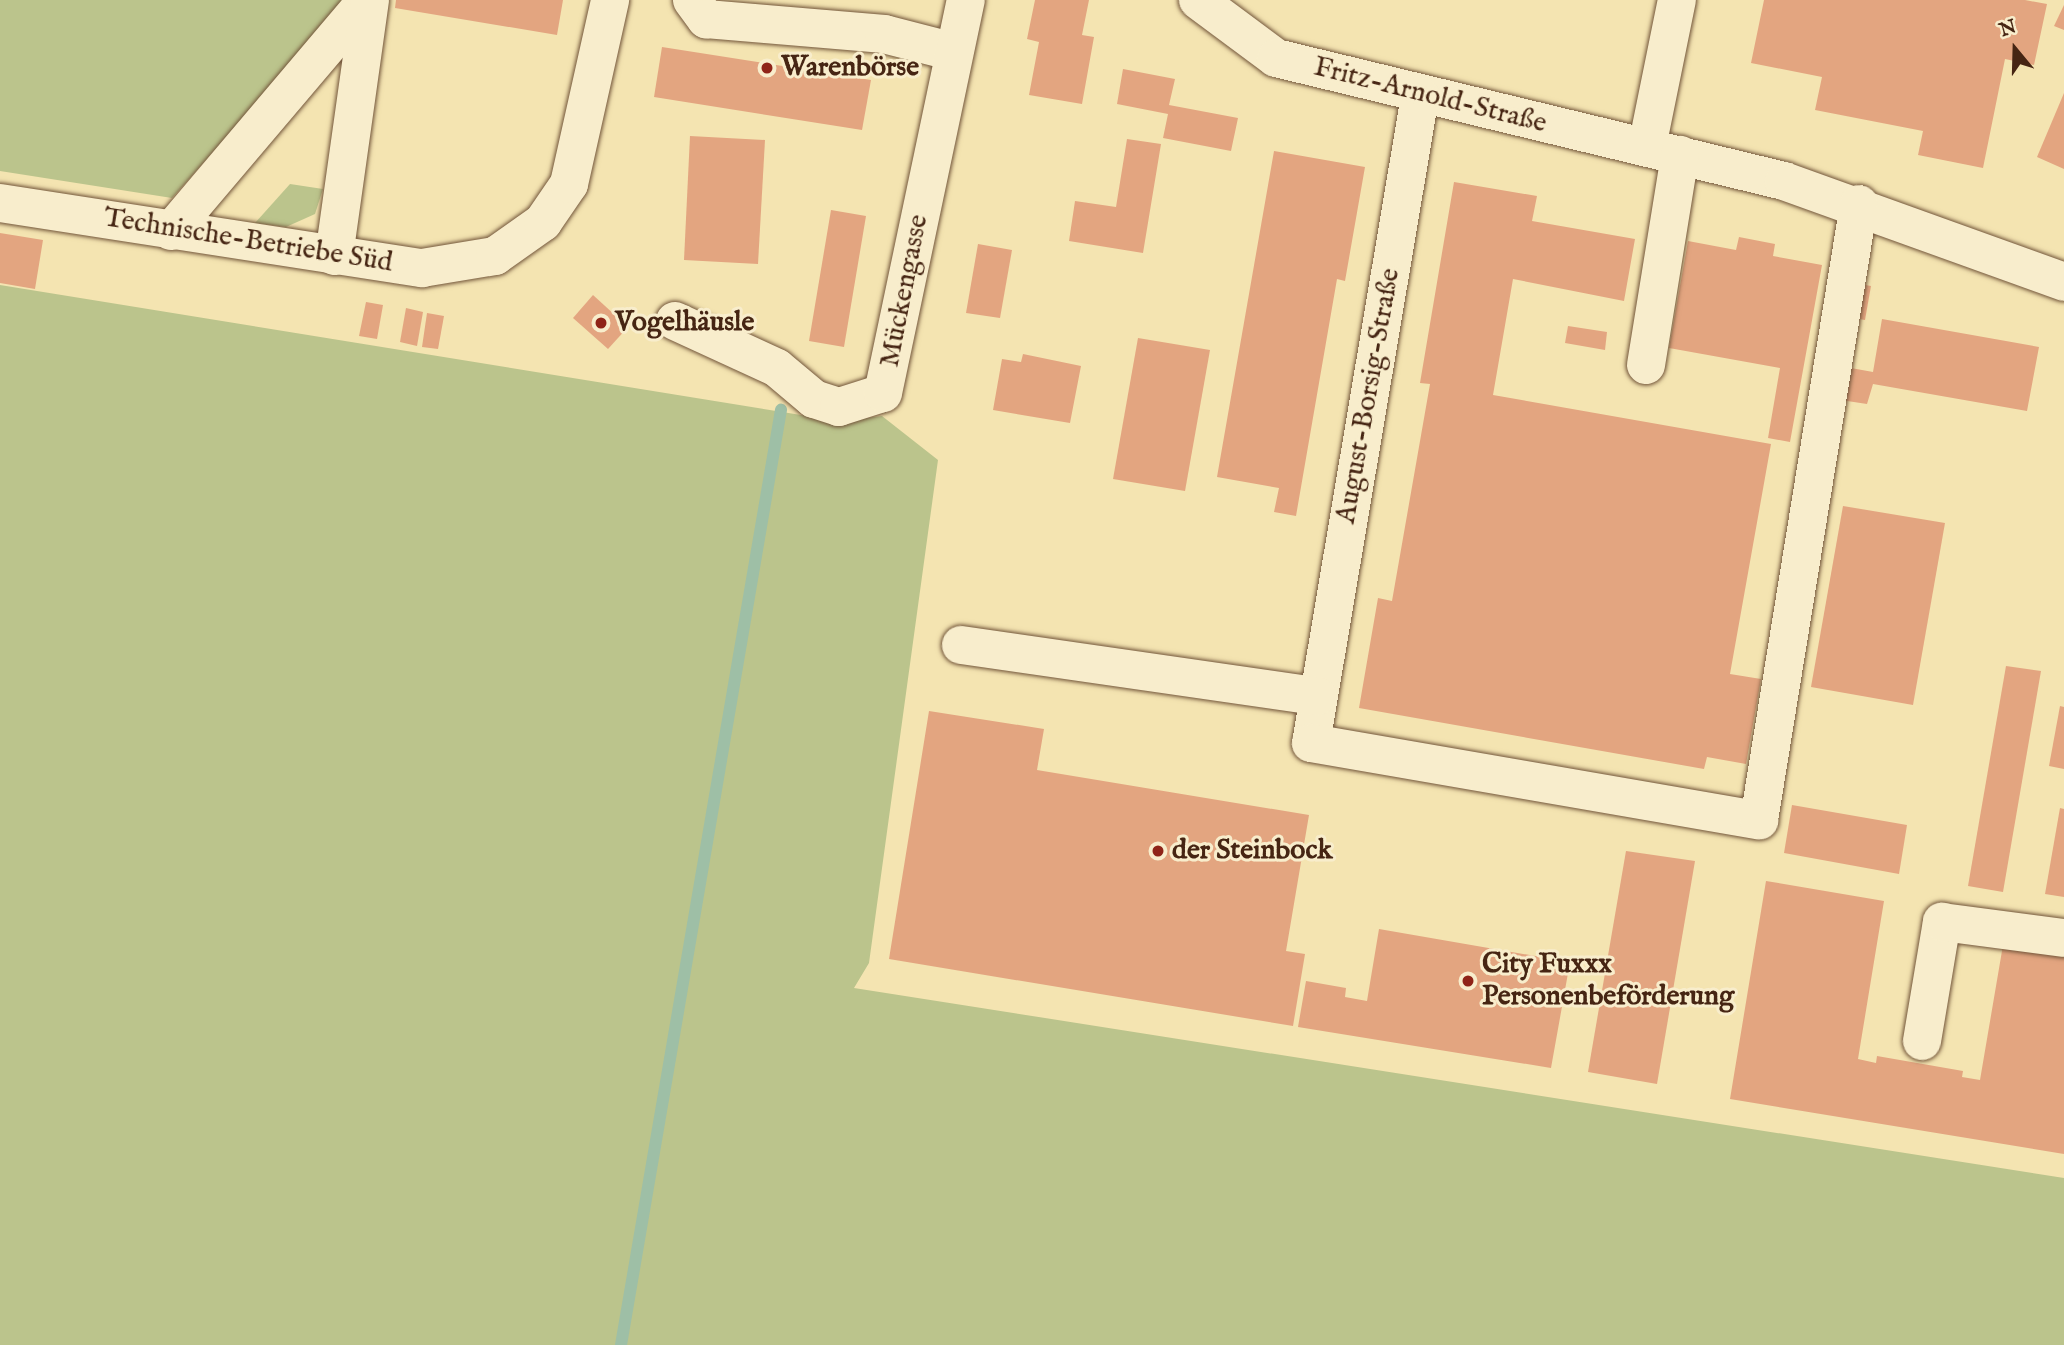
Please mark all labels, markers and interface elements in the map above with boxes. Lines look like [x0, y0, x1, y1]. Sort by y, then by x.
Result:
north arrow [1980, 14, 2050, 84]
text: N [1996, 15, 2020, 43]
place label: Warenbörse [781, 51, 919, 85]
street label: Fritz-Arnold-Straße [1310, 51, 1550, 141]
marker: Warenbörse [759, 60, 775, 76]
street label: Technische-Betriebe Süd [101, 202, 395, 280]
street label: Mückengasse [874, 212, 936, 370]
street label: August-Borsig-Straße [1330, 266, 1408, 526]
place label: Vogelhäusle [615, 306, 754, 340]
marker: Vogelhäusle [593, 315, 609, 331]
place label: der Steinbock [1172, 834, 1332, 868]
marker: der Steinbock [1150, 843, 1166, 859]
place label: City Fuxxx Personenbeförderung [1482, 948, 1734, 1014]
marker: City Fuxxx Personenbeförderung [1460, 973, 1476, 989]

